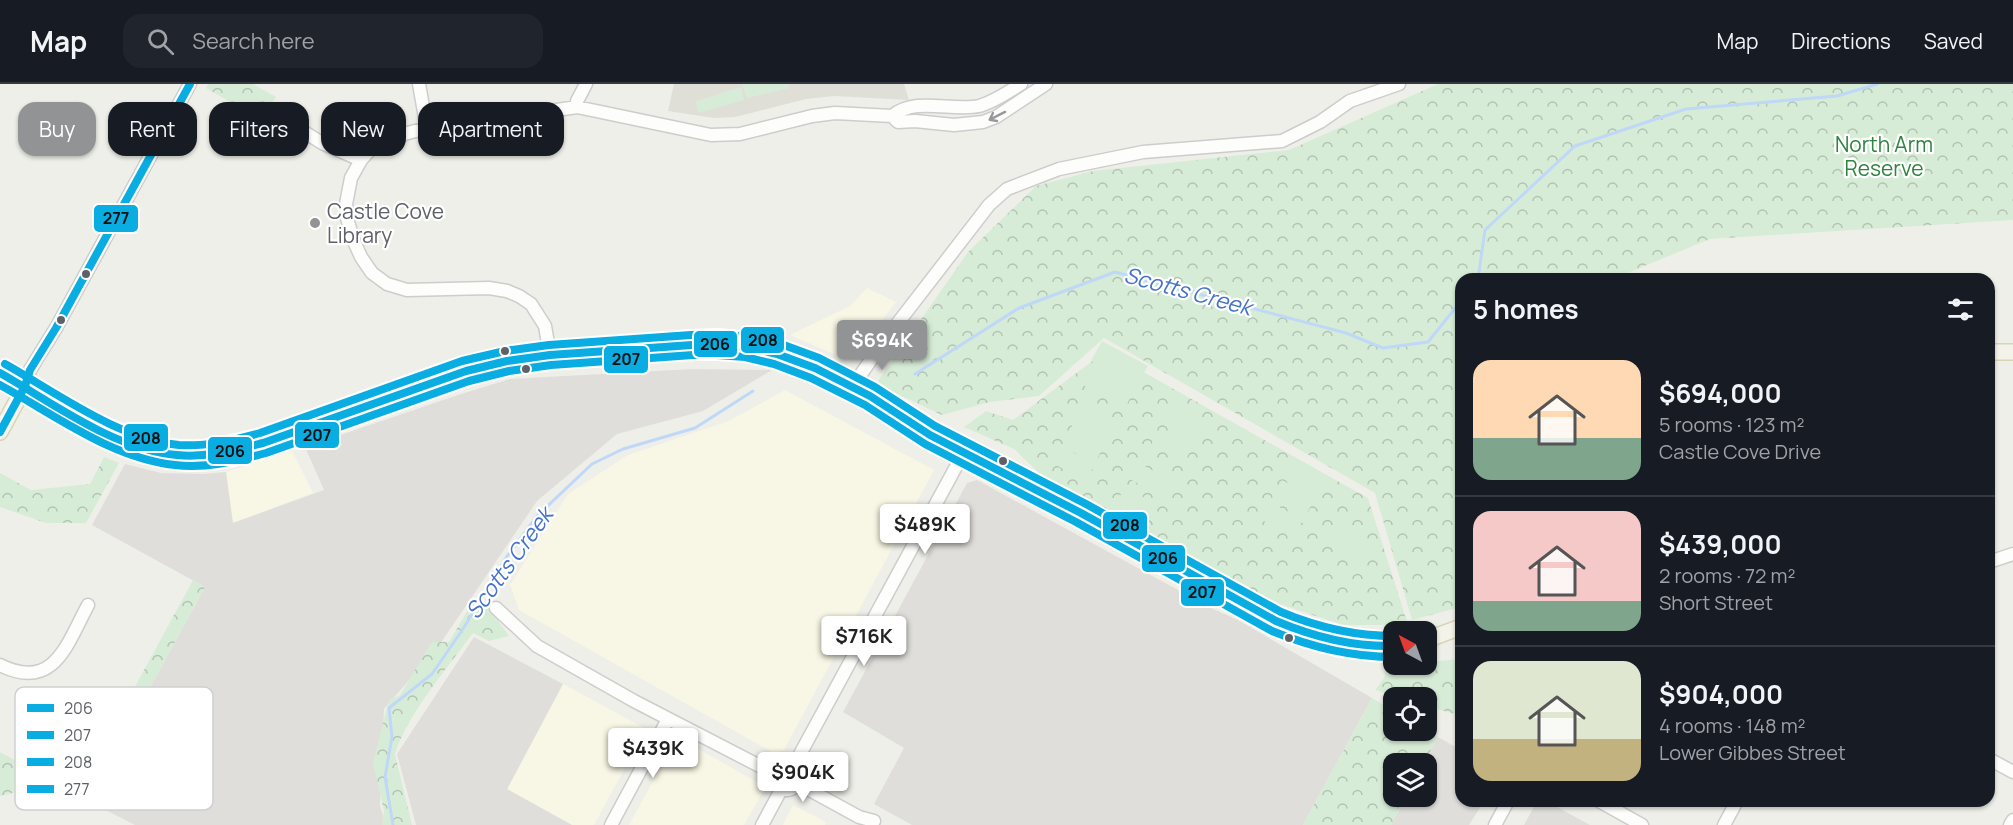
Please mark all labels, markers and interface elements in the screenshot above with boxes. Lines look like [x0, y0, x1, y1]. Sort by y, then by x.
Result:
search box [123, 14, 543, 68]
text: Map [30, 22, 87, 60]
icon: search [144, 25, 177, 58]
text: Search here [192, 26, 315, 56]
text: Map [1717, 27, 1758, 55]
text: Directions [1791, 27, 1891, 55]
text: Saved [1924, 27, 1983, 55]
chip: Buy [18, 102, 96, 156]
chip: Rent [108, 102, 197, 156]
chip: Filters [209, 102, 309, 156]
chip: New [321, 102, 406, 156]
chip: Apartment [418, 102, 564, 156]
one-way arrow [988, 110, 1006, 122]
park label: North Arm Reserve [1835, 130, 1933, 182]
place label: Castle Cove Library [327, 197, 444, 249]
line badge: 277 [93, 204, 139, 233]
text: 277 [103, 207, 129, 229]
marker: Castle Cove Library [308, 216, 322, 230]
water label: Scotts Creek [1121, 260, 1258, 323]
unlabelled marker [80, 268, 92, 280]
text: 5 homes [1473, 291, 1579, 327]
icon: filters [1944, 293, 1977, 326]
unlabelled marker [55, 314, 67, 326]
pin: $694K [840, 320, 924, 371]
line badge: 208 [740, 326, 785, 354]
text: $694K [851, 326, 913, 353]
text: 208 [748, 329, 778, 351]
line badge: 206 [693, 330, 738, 358]
text: 206 [700, 333, 730, 355]
unlabelled marker [499, 345, 511, 357]
line badge: 207 [603, 345, 649, 374]
text: 207 [612, 348, 640, 370]
unlabelled marker [520, 363, 532, 375]
text: $694,000 [1659, 375, 1782, 411]
icon: home [1521, 384, 1593, 456]
text: 5 rooms · 123 m² [1659, 411, 1804, 438]
line badge: 207 [294, 421, 340, 449]
line badge: 208 [123, 423, 169, 452]
text: 207 [303, 424, 331, 446]
text: 208 [131, 427, 161, 449]
line badge: 206 [207, 436, 253, 465]
text: Castle Cove Drive [1659, 438, 1821, 465]
text: 206 [215, 440, 245, 462]
unlabelled marker [997, 455, 1009, 467]
water label: Scotts Creek [458, 499, 561, 625]
pin: $489K [883, 504, 967, 555]
text: $489K [894, 510, 956, 537]
line badge: 208 [1102, 511, 1148, 540]
text: 208 [1110, 514, 1140, 536]
text: $439,000 [1659, 526, 1782, 562]
icon: home [1521, 535, 1593, 607]
line badge: 206 [1141, 544, 1186, 573]
text: 206 [1148, 547, 1178, 569]
text: 2 rooms · 72 m² [1659, 562, 1795, 589]
line badge: 207 [1180, 578, 1225, 607]
text: 207 [1188, 581, 1216, 603]
text: Short Street [1659, 589, 1773, 616]
pin: $716K [822, 616, 906, 667]
north arrow [1383, 621, 1437, 675]
map controls [1383, 621, 1437, 807]
text: $716K [835, 622, 893, 649]
unlabelled marker [1283, 632, 1295, 644]
text: $904,000 [1659, 676, 1783, 712]
icon: home [1521, 685, 1593, 757]
legend [15, 687, 213, 810]
button: locate [1383, 687, 1437, 741]
text: 206 [64, 697, 93, 719]
text: 4 rooms · 148 m² [1659, 712, 1806, 739]
text: 207 [64, 724, 91, 746]
pin: $439K [611, 728, 695, 779]
text: $439K [622, 734, 684, 761]
text: Lower Gibbes Street [1659, 739, 1846, 766]
text: 208 [64, 751, 92, 773]
pin: $904K [761, 752, 845, 803]
button: layers [1383, 753, 1437, 807]
text: $904K [771, 758, 835, 785]
text: 277 [64, 778, 90, 800]

